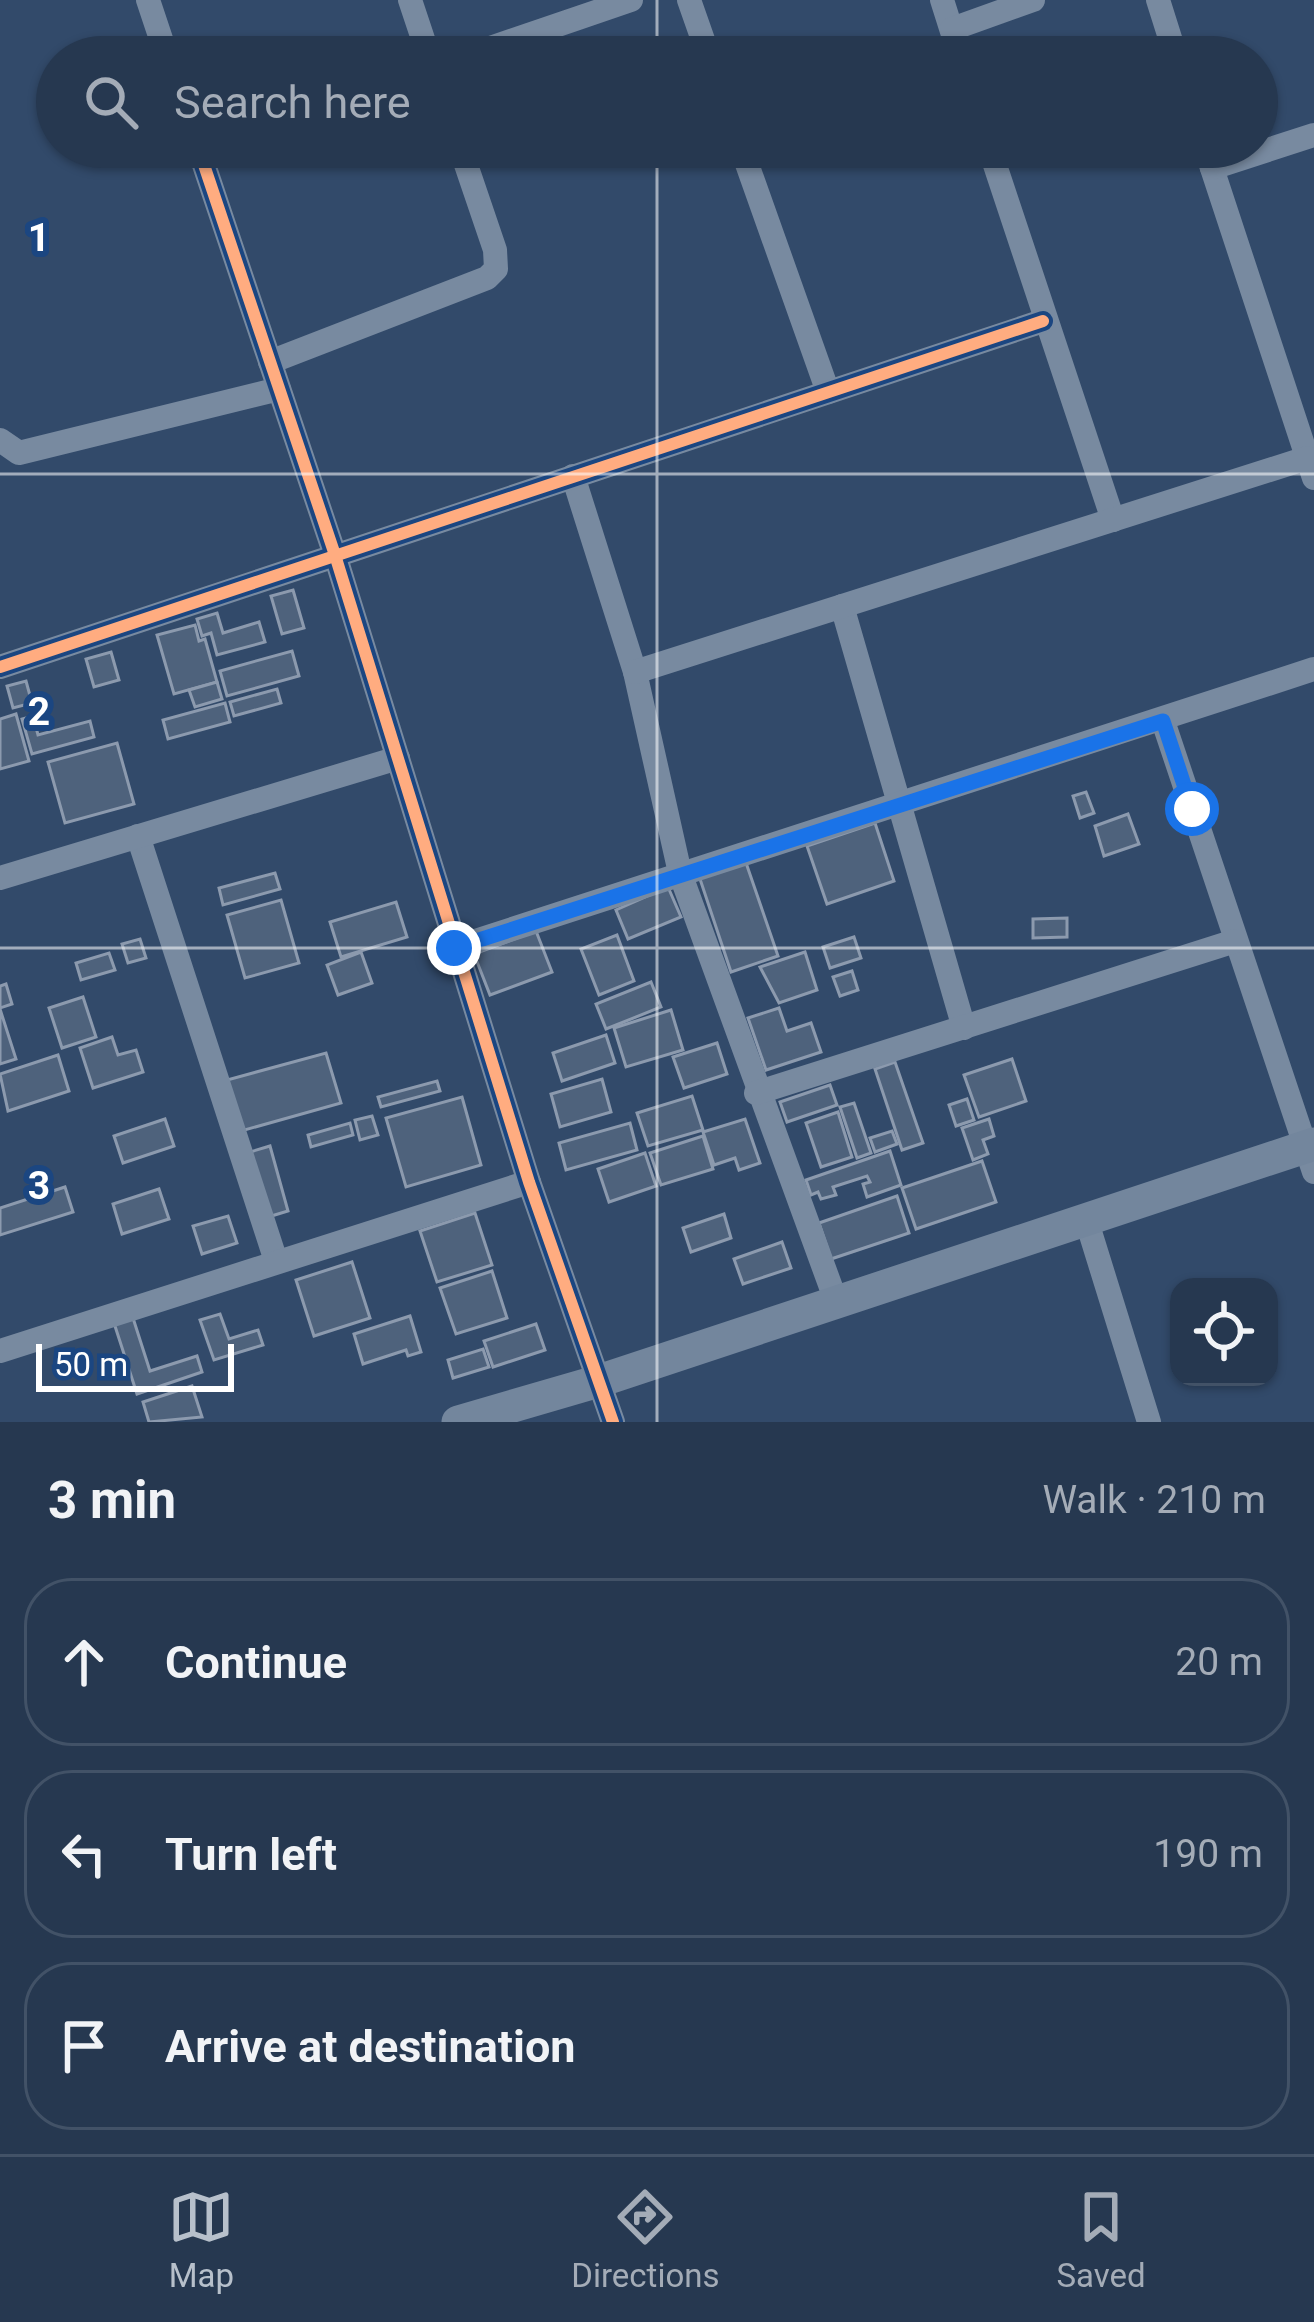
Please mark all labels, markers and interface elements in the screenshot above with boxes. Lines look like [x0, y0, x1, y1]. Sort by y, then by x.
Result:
search box [36, 36, 1278, 168]
icon: search [78, 69, 144, 135]
text: Search here [174, 76, 411, 129]
text: 1 [28, 215, 50, 261]
text: 2 [28, 689, 50, 735]
route start [1165, 782, 1219, 836]
route end [427, 921, 481, 975]
text: 3 [28, 1163, 50, 1209]
map controls [1170, 1278, 1278, 1386]
button: locate [1170, 1278, 1278, 1386]
scale bar [36, 1338, 234, 1391]
text: 50 m [54, 1345, 128, 1384]
text: 3 min [48, 1471, 176, 1530]
text: Walk · 210 m [1042, 1477, 1266, 1523]
icon: ahead [51, 1629, 117, 1695]
text: Continue [165, 1636, 347, 1689]
text: 20 m [1175, 1639, 1263, 1685]
icon: left [51, 1821, 117, 1887]
text: Turn left [165, 1828, 337, 1881]
text: 190 m [1153, 1831, 1263, 1877]
icon: arrive [51, 2013, 117, 2079]
text: Arrive at destination [165, 2020, 576, 2073]
tab: Map [168, 2184, 234, 2295]
tab: Directions [571, 2184, 720, 2295]
tab: Saved [1056, 2184, 1146, 2295]

